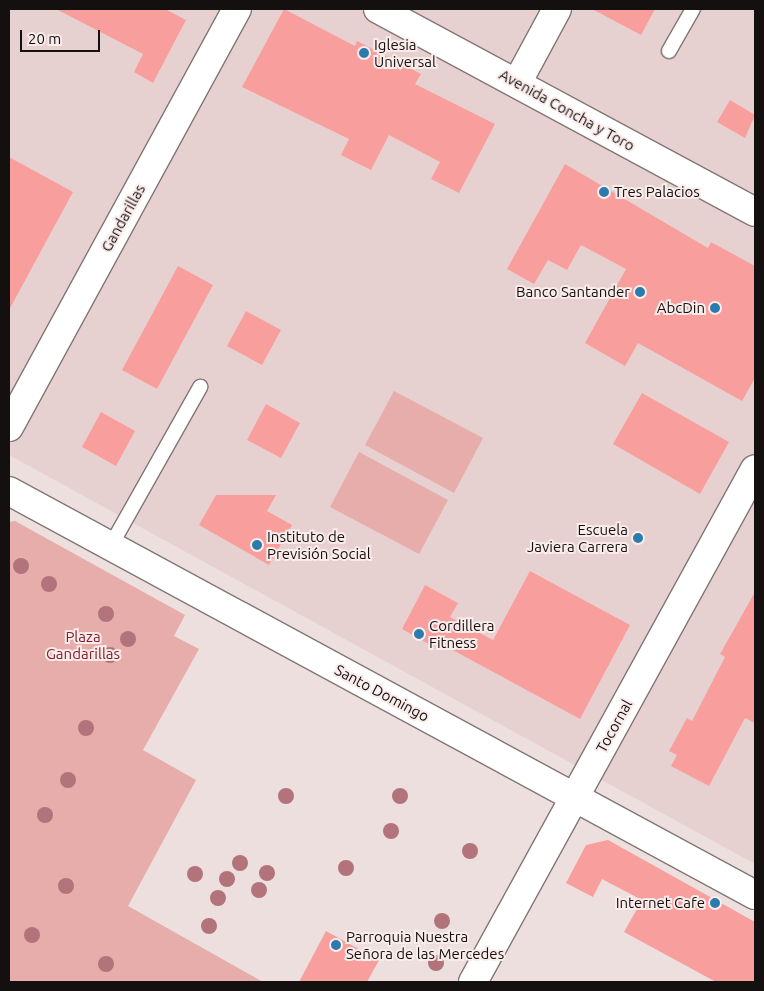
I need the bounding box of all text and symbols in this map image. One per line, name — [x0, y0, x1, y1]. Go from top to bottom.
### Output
scale bar — [22, 20, 102, 52]
text: 20 m — [28, 30, 61, 47]
place label: Iglesia Universal — [374, 35, 436, 70]
marker: Iglesia Universal — [358, 47, 370, 59]
street label: Avenida Concha y Toro — [496, 65, 638, 155]
street label: Gandarillas — [97, 181, 149, 255]
place label: Tres Palacios — [614, 183, 700, 201]
marker: Tres Palacios — [598, 186, 610, 198]
place label: Banco Santander — [516, 283, 630, 301]
marker: Banco Santander — [634, 286, 646, 298]
place label: AbcDin — [657, 299, 705, 317]
marker: AbcDin — [709, 302, 721, 314]
place label: Escuela Javiera Carrera — [527, 520, 628, 555]
place label: Instituto de Previsión Social — [267, 527, 371, 562]
marker: Escuela Javiera Carrera — [632, 532, 644, 544]
marker: Instituto de Previsión Social — [251, 539, 263, 551]
place label: Cordillera Fitness — [429, 616, 495, 651]
park label: Plaza Gandarillas — [46, 627, 120, 662]
marker: Cordillera Fitness — [413, 628, 425, 640]
street label: Santo Domingo — [332, 661, 432, 725]
street label: Tocornal — [592, 696, 636, 756]
place label: Internet Cafe — [616, 894, 705, 912]
marker: Internet Cafe — [709, 897, 721, 909]
place label: Parroquia Nuestra Señora de las Mercedes — [346, 927, 504, 962]
marker: Parroquia Nuestra Señora de las Mercedes — [330, 939, 342, 951]

